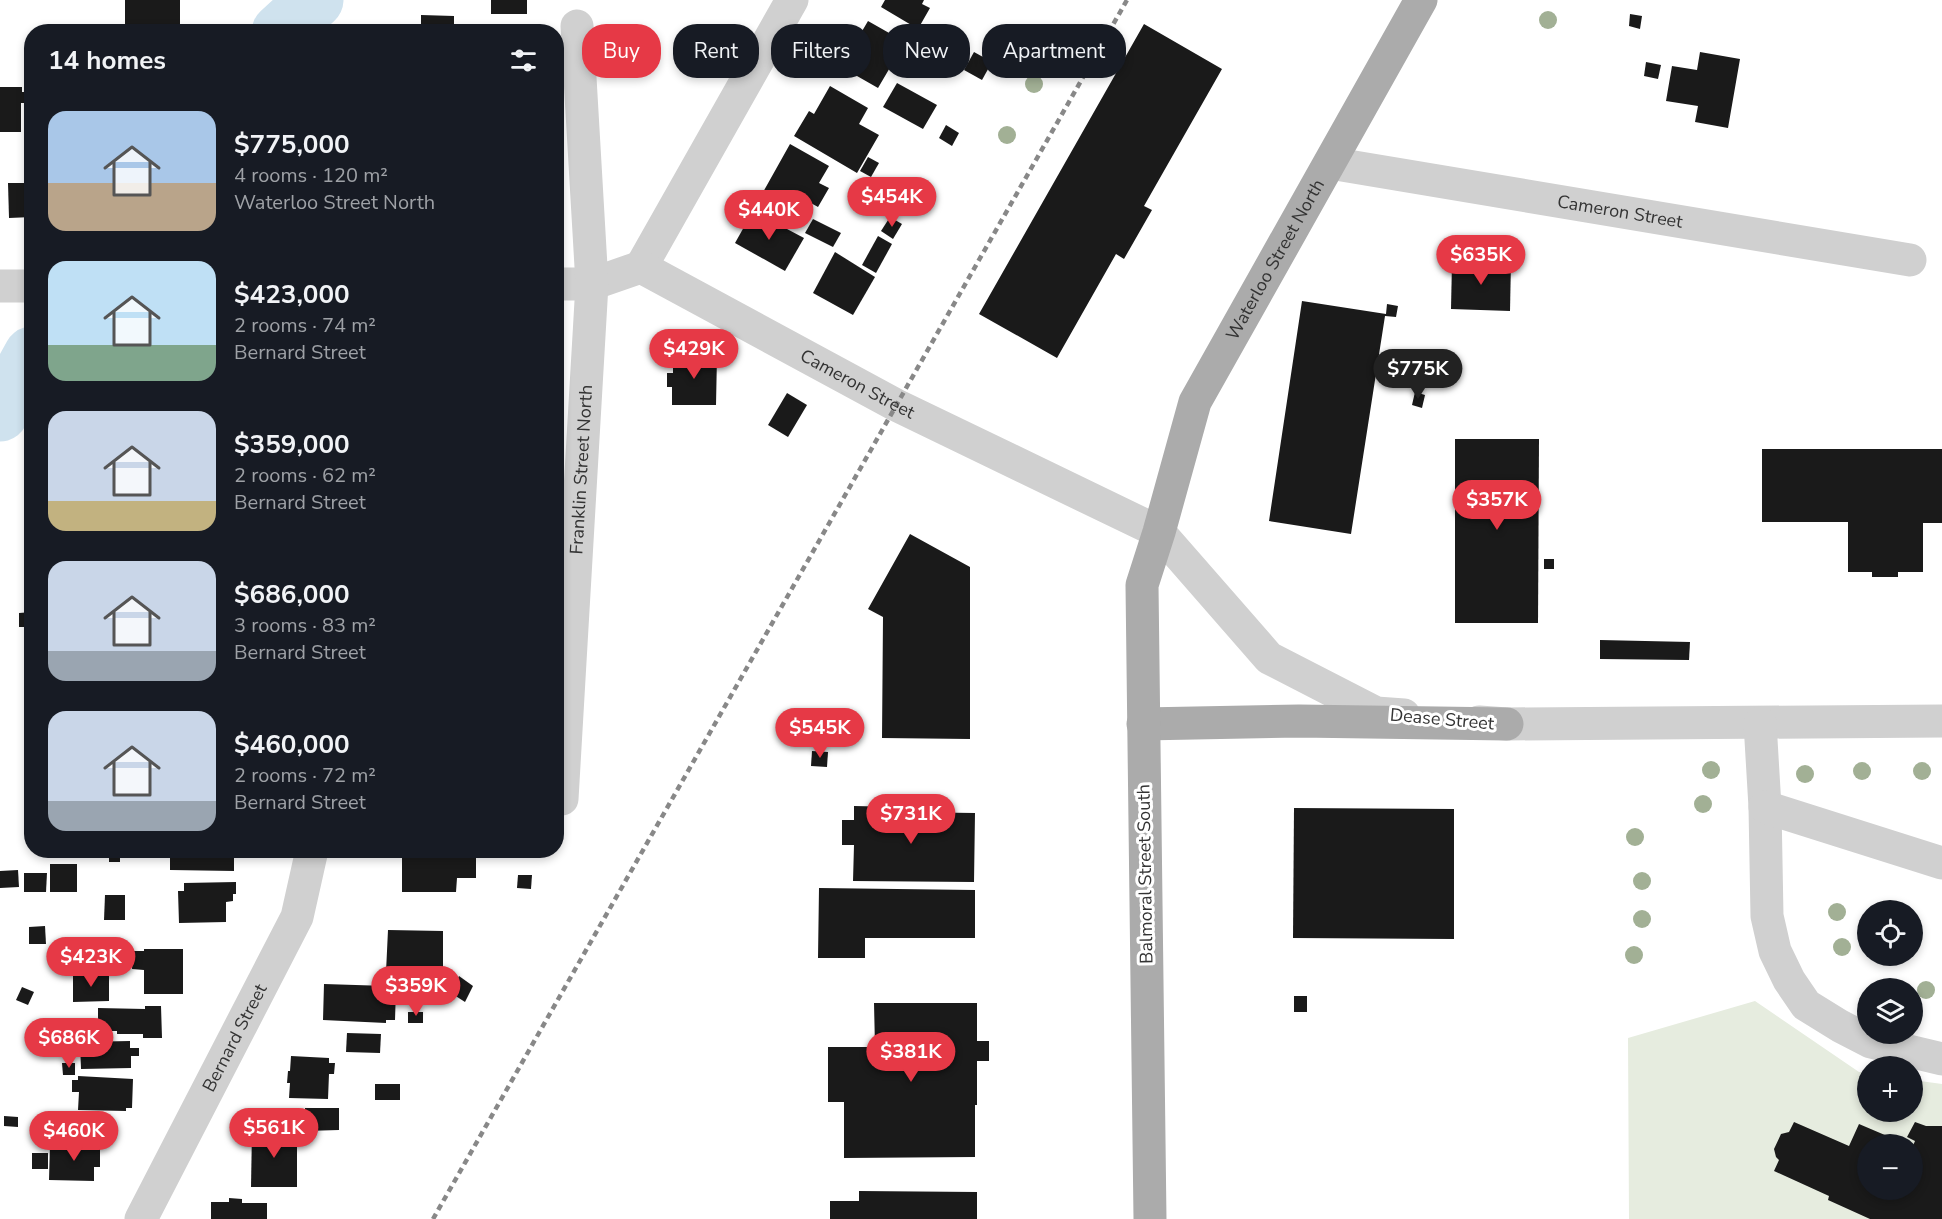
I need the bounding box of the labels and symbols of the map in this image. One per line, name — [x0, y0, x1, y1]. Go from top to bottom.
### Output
street label: Waterloo Street North — [1220, 175, 1330, 344]
pin: $454K — [850, 177, 934, 228]
street label: Cameron Street — [1555, 189, 1685, 234]
pin: $440K — [727, 190, 811, 241]
pin: $635K — [1439, 235, 1523, 286]
pin: $429K — [652, 329, 736, 380]
street label: Cameron Street — [796, 343, 919, 425]
pin: $775K — [1376, 349, 1460, 400]
street label: Franklin Street North — [564, 384, 598, 555]
pin: $357K — [1455, 480, 1539, 531]
street label: Dease Street — [1389, 702, 1496, 736]
pin: $545K — [778, 708, 862, 759]
street label: Balmoral Street South — [1131, 784, 1159, 964]
pin: $731K — [869, 794, 953, 845]
pin: $423K — [49, 937, 133, 988]
pin: $359K — [374, 966, 458, 1017]
street label: Bernard Street — [197, 979, 273, 1096]
pin: $686K — [27, 1018, 111, 1069]
pin: $381K — [869, 1032, 953, 1083]
pin: $561K — [232, 1108, 316, 1159]
pin: $460K — [32, 1111, 116, 1162]

